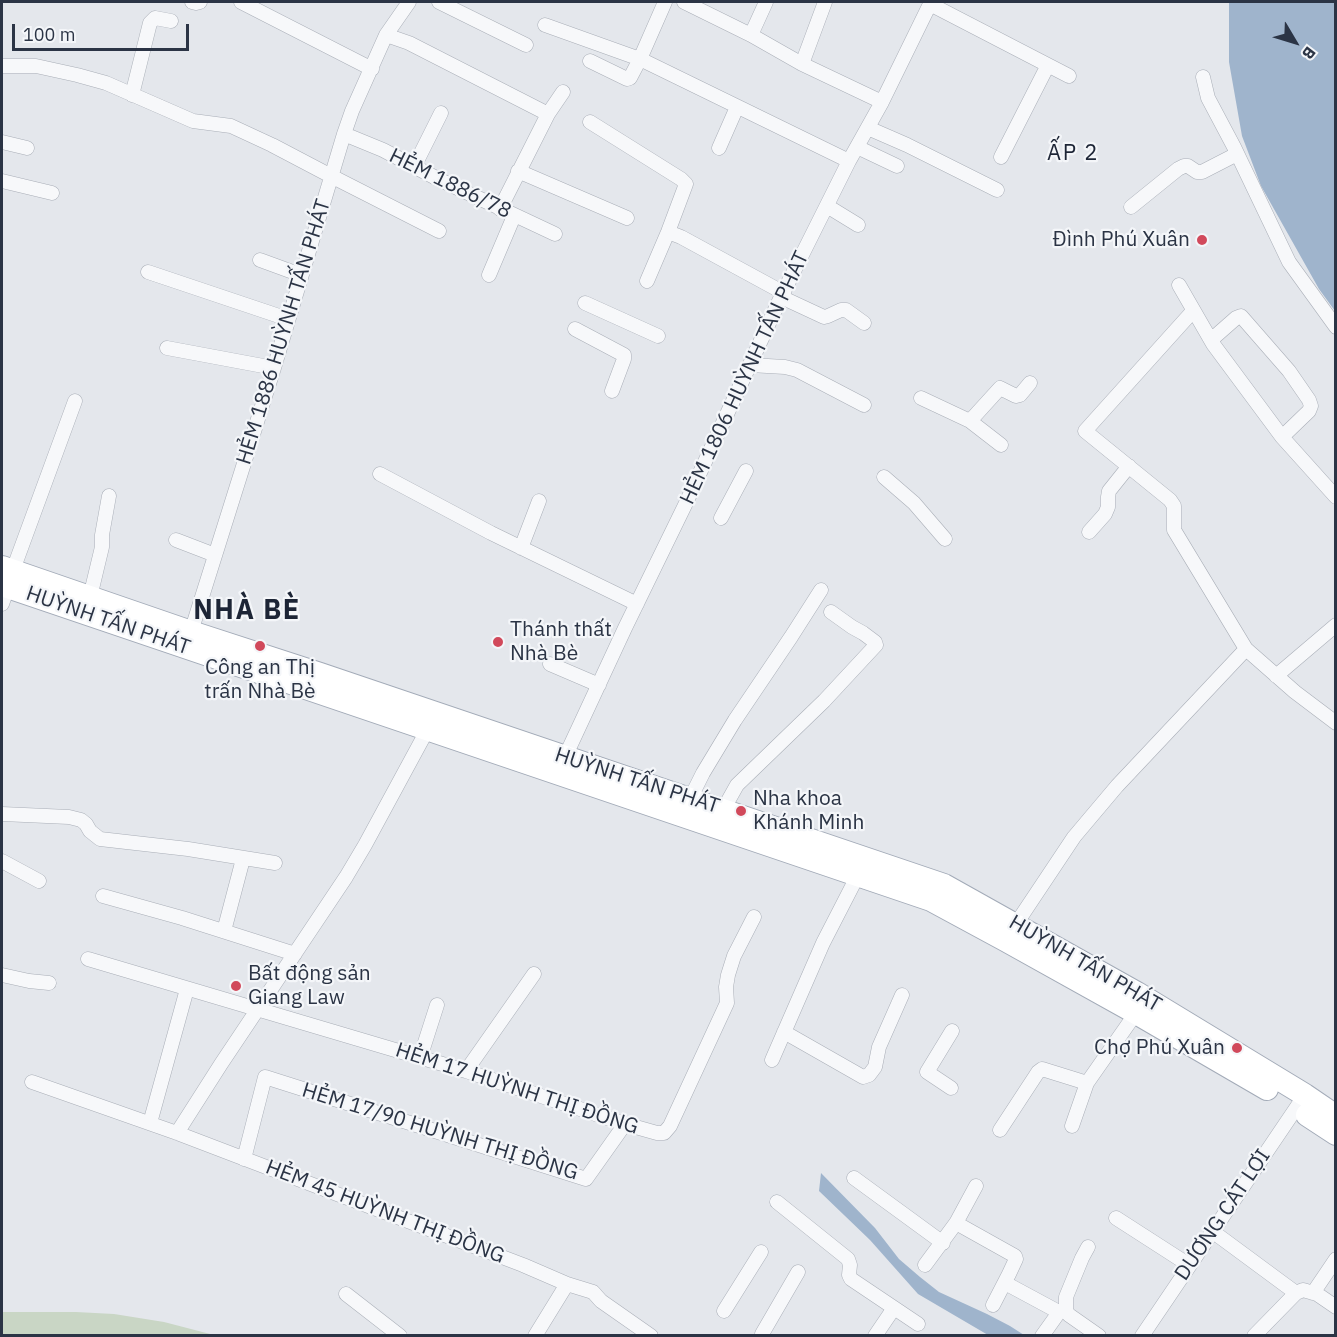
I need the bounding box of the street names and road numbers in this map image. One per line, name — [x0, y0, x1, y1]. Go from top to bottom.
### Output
street label: HẺM 1886/78 — [385, 144, 515, 224]
street label: HẺM 1886 HUỲNH TẤN PHÁT — [232, 196, 336, 468]
street label: HẺM 1806 HUỲNH TẤN PHÁT — [675, 247, 815, 509]
street label: HUỲNH TẤN PHÁT — [23, 581, 193, 661]
street label: HUỲNH TẤN PHÁT — [551, 742, 723, 820]
street label: HUỲNH TẤN PHÁT — [1004, 910, 1166, 1018]
street label: HẺM 17 HUỲNH THỊ ĐỒNG — [392, 1038, 642, 1140]
street label: HẺM 17/90 HUỲNH THỊ ĐỒNG — [299, 1078, 581, 1186]
street label: DƯƠNG CÁT LỢI — [1170, 1145, 1276, 1285]
street label: HẺM 45 HUỲNH THỊ ĐỒNG — [262, 1155, 508, 1269]

